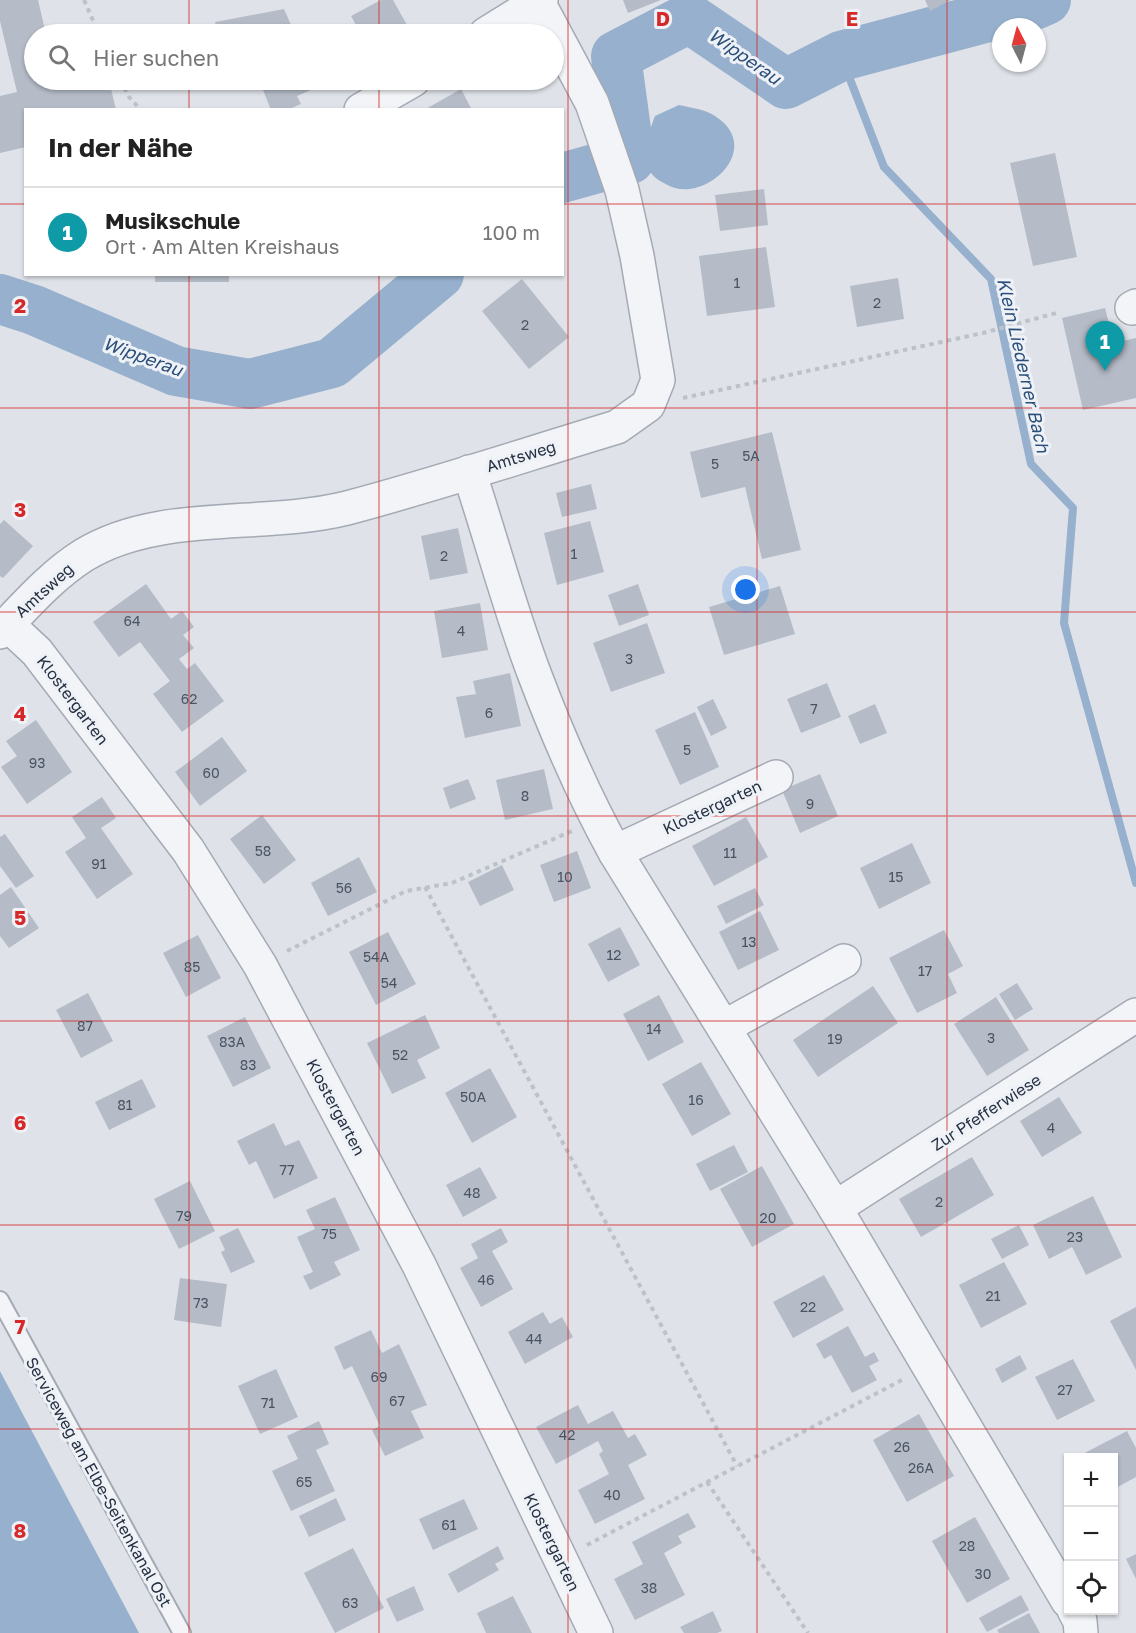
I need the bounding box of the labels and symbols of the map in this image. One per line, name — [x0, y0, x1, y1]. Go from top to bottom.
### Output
text: D — [656, 6, 670, 30]
text: E — [846, 6, 858, 30]
north arrow — [992, 18, 1046, 72]
water label: Wipperau — [705, 23, 786, 89]
house number: 1 — [734, 274, 741, 291]
water label: Klein Liederner Bach — [993, 275, 1055, 456]
text: 2 — [14, 293, 26, 317]
house number: 2 — [873, 294, 881, 311]
house number: 2 — [521, 316, 529, 333]
pin: 1 — [1086, 322, 1124, 371]
water label: Wipperau — [100, 332, 187, 381]
street label: Amtsweg — [484, 436, 558, 476]
house number: 5A — [742, 447, 760, 464]
house number: 5 — [711, 455, 719, 472]
text: 3 — [14, 497, 26, 521]
house number: 1 — [571, 545, 578, 562]
house number: 2 — [440, 547, 448, 564]
street label: Amtsweg — [11, 559, 77, 621]
your location — [731, 575, 760, 604]
house number: 64 — [123, 612, 141, 629]
house number: 4 — [457, 622, 465, 639]
house number: 3 — [625, 650, 633, 667]
street label: Klostergarten — [33, 651, 113, 749]
house number: 62 — [181, 690, 197, 707]
house number: 7 — [810, 700, 818, 717]
text: 4 — [14, 701, 26, 725]
house number: 6 — [485, 704, 493, 721]
house number: 5 — [683, 741, 691, 758]
house number: 93 — [29, 754, 45, 771]
house number: 60 — [202, 764, 220, 781]
street label: Klostergarten — [659, 775, 765, 839]
house number: 8 — [521, 787, 529, 804]
house number: 9 — [806, 795, 814, 812]
house number: 58 — [255, 842, 271, 859]
house number: 11 — [723, 844, 737, 861]
house number: 91 — [91, 855, 107, 872]
house number: 10 — [557, 868, 573, 885]
house number: 15 — [889, 868, 903, 885]
house number: 56 — [336, 879, 352, 896]
text: 5 — [14, 905, 26, 929]
house number: 13 — [742, 933, 756, 950]
house number: 12 — [607, 946, 621, 963]
house number: 54A — [363, 948, 390, 965]
house number: 85 — [184, 958, 200, 975]
house number: 17 — [918, 962, 932, 979]
house number: 54 — [381, 974, 397, 991]
house number: 87 — [77, 1017, 93, 1034]
house number: 14 — [646, 1020, 662, 1037]
house number: 3 — [987, 1029, 995, 1046]
house number: 19 — [827, 1030, 843, 1047]
house number: 83A — [219, 1033, 246, 1050]
house number: 52 — [392, 1046, 408, 1063]
street label: Klostergarten — [302, 1055, 370, 1159]
house number: 83 — [240, 1056, 256, 1073]
street label: Zur Pfefferwiese — [928, 1069, 1044, 1155]
house number: 50A — [460, 1088, 487, 1105]
house number: 16 — [688, 1091, 704, 1108]
house number: 81 — [117, 1096, 133, 1113]
text: 6 — [14, 1110, 26, 1134]
house number: 4 — [1047, 1119, 1055, 1136]
house number: 77 — [280, 1161, 294, 1178]
house number: 48 — [463, 1184, 481, 1201]
house number: 2 — [935, 1193, 943, 1210]
house number: 79 — [176, 1207, 192, 1224]
house number: 20 — [760, 1209, 776, 1226]
house number: 75 — [321, 1225, 337, 1242]
house number: 23 — [1067, 1228, 1083, 1245]
house number: 46 — [477, 1271, 495, 1288]
house number: 21 — [986, 1287, 1001, 1304]
house number: 73 — [193, 1294, 209, 1311]
house number: 22 — [800, 1298, 816, 1315]
text: 7 — [15, 1314, 26, 1338]
house number: 44 — [525, 1330, 543, 1347]
street label: Serviceweg am Elbe-Seitenkanal Ost — [22, 1354, 176, 1610]
house number: 69 — [371, 1368, 387, 1385]
house number: 27 — [1057, 1381, 1073, 1398]
house number: 67 — [389, 1392, 405, 1409]
house number: 71 — [261, 1394, 275, 1411]
house number: 42 — [559, 1426, 575, 1443]
house number: 26 — [894, 1438, 910, 1455]
house number: 26A — [908, 1459, 935, 1476]
house number: 65 — [296, 1473, 312, 1490]
house number: 40 — [603, 1486, 621, 1503]
street label: Klostergarten — [520, 1490, 584, 1594]
house number: 61 — [441, 1516, 457, 1533]
text: 8 — [14, 1518, 26, 1542]
house number: 28 — [959, 1537, 975, 1554]
house number: 30 — [975, 1565, 991, 1582]
house number: 38 — [641, 1579, 657, 1596]
house number: 63 — [342, 1594, 358, 1611]

